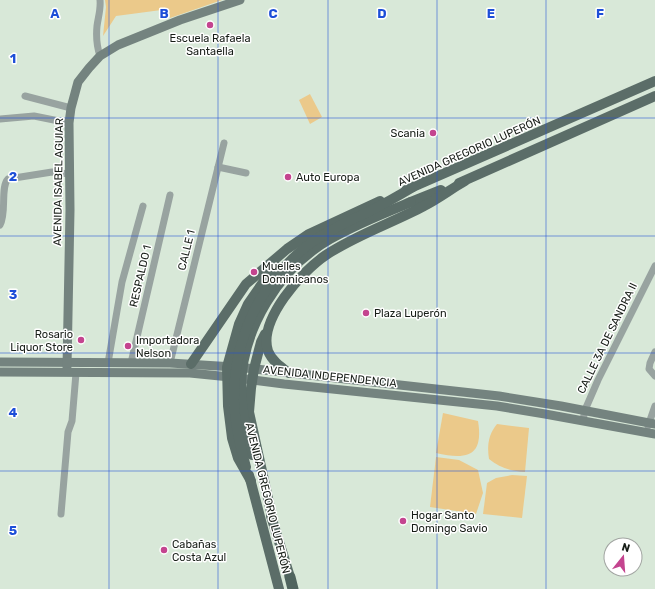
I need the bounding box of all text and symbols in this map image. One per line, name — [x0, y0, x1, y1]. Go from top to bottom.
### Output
text: A — [50, 6, 60, 21]
text: B — [159, 6, 169, 21]
text: C — [268, 6, 278, 21]
text: D — [377, 6, 387, 21]
text: E — [487, 6, 495, 21]
text: F — [596, 6, 604, 21]
marker: Escuela Rafaela Santaella — [205, 20, 215, 30]
place label: Escuela Rafaela Santaella — [170, 32, 250, 58]
text: 1 — [10, 51, 16, 66]
street label: AVENIDA GREGORIO LUPERÓN — [396, 114, 543, 189]
street label: AVENIDA ISABEL AGUIAR — [51, 118, 66, 246]
place label: Scania — [391, 127, 425, 140]
marker: Scania — [428, 128, 438, 138]
text: 2 — [9, 169, 17, 184]
place label: Auto Europa — [296, 171, 359, 184]
marker: Auto Europa — [283, 172, 293, 182]
street label: CALLE 1 — [175, 229, 198, 272]
street label: RESPALDO 1 — [127, 244, 154, 308]
place label: Muelles Dominicanos — [262, 260, 329, 286]
marker: Muelles Dominicanos — [249, 267, 259, 277]
street label: CALLE 3A DE SANDRA II — [575, 281, 640, 396]
text: 3 — [9, 287, 18, 302]
place label: Plaza Luperón — [374, 307, 447, 320]
marker: Plaza Luperón — [361, 308, 371, 318]
place label: Rosario Liquor Store — [10, 328, 73, 354]
place label: Importadora Nelson — [136, 334, 199, 360]
marker: Rosario Liquor Store — [76, 335, 86, 345]
marker: Importadora Nelson — [123, 341, 133, 351]
street label: AVENIDA INDEPENDENCIA — [262, 363, 398, 390]
text: 4 — [9, 405, 18, 420]
street label: AVENIDA GREGORIO LUPERÓN — [242, 421, 293, 575]
place label: Hogar Santo Domingo Savio — [411, 509, 487, 535]
marker: Hogar Santo Domingo Savio — [398, 516, 408, 526]
text: 5 — [9, 523, 17, 538]
north arrow — [603, 537, 643, 577]
place label: Cabañas Costa Azul — [172, 538, 226, 564]
text: N — [620, 541, 632, 555]
marker: Cabañas Costa Azul — [159, 545, 169, 555]

